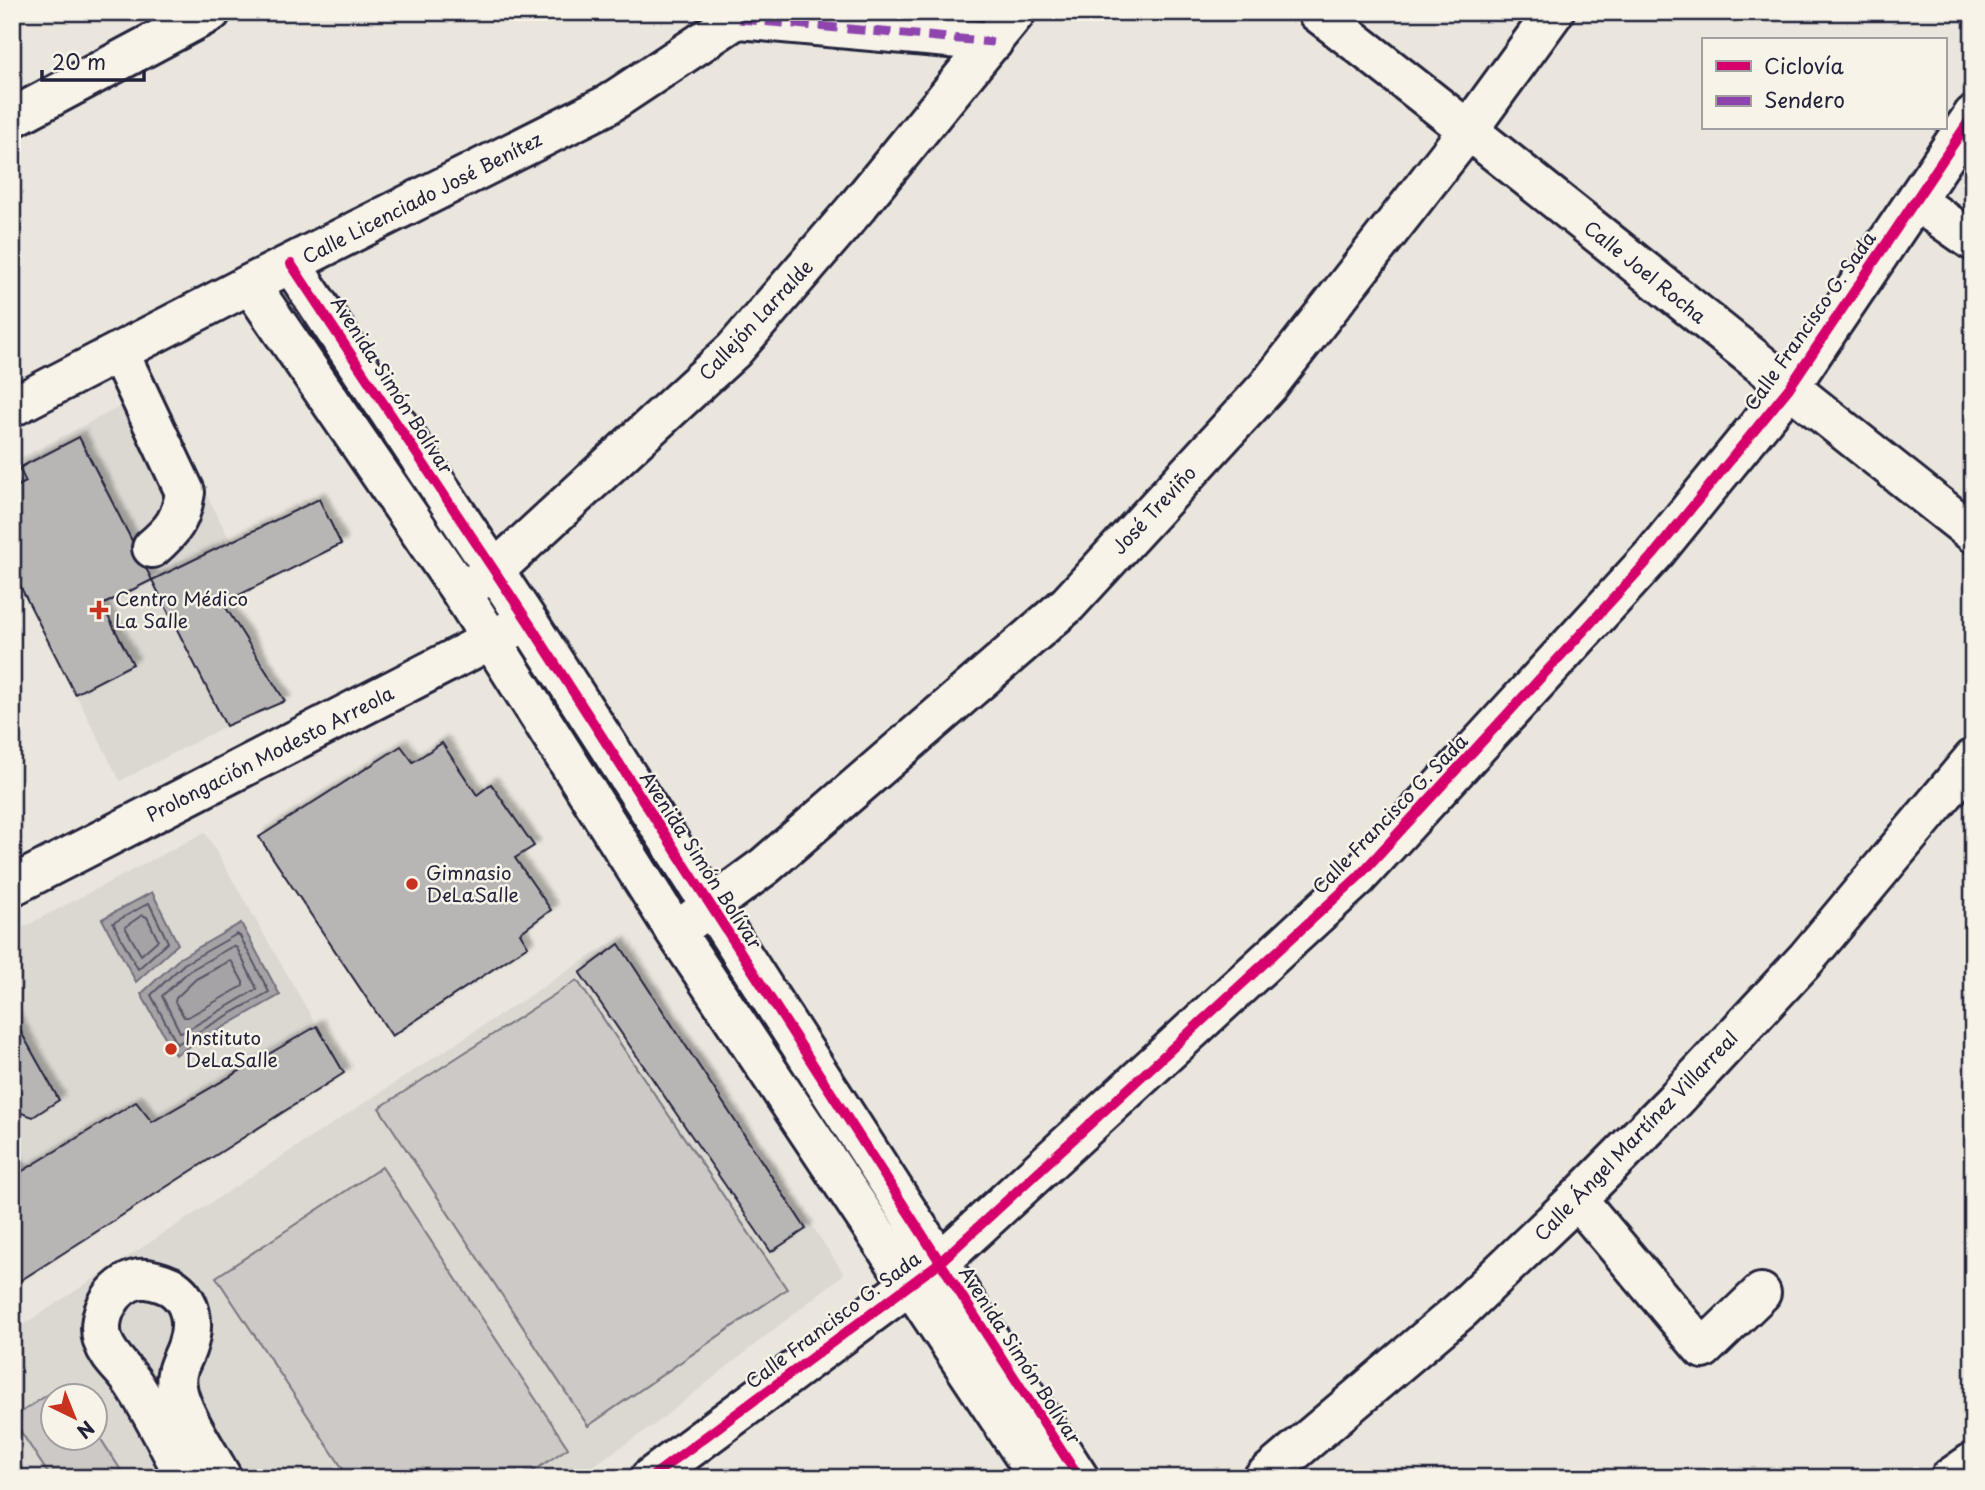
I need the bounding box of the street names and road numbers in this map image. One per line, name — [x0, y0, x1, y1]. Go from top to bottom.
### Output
street label: Calle Licenciado José Benítez — [297, 124, 546, 270]
street label: Calle Joel Rocha — [1578, 213, 1713, 330]
street label: Calle Francisco G. Sada — [1737, 225, 1882, 416]
street label: Callejón Larralde — [692, 253, 819, 386]
street label: Avenida Simón Bolívar — [325, 290, 461, 479]
street label: José Treviño — [1105, 459, 1202, 560]
street label: Prolongación Modesto Arreola — [141, 678, 398, 828]
street label: Calle Francisco G. Sada — [1305, 727, 1473, 900]
street label: Avenida Simón Bolívar — [634, 765, 770, 954]
street label: Calle Ángel Martínez Villarreal — [1527, 1024, 1744, 1247]
street label: Calle Francisco G. Sada — [739, 1244, 926, 1394]
street label: Avenida Simón Bolívar — [953, 1260, 1089, 1449]

